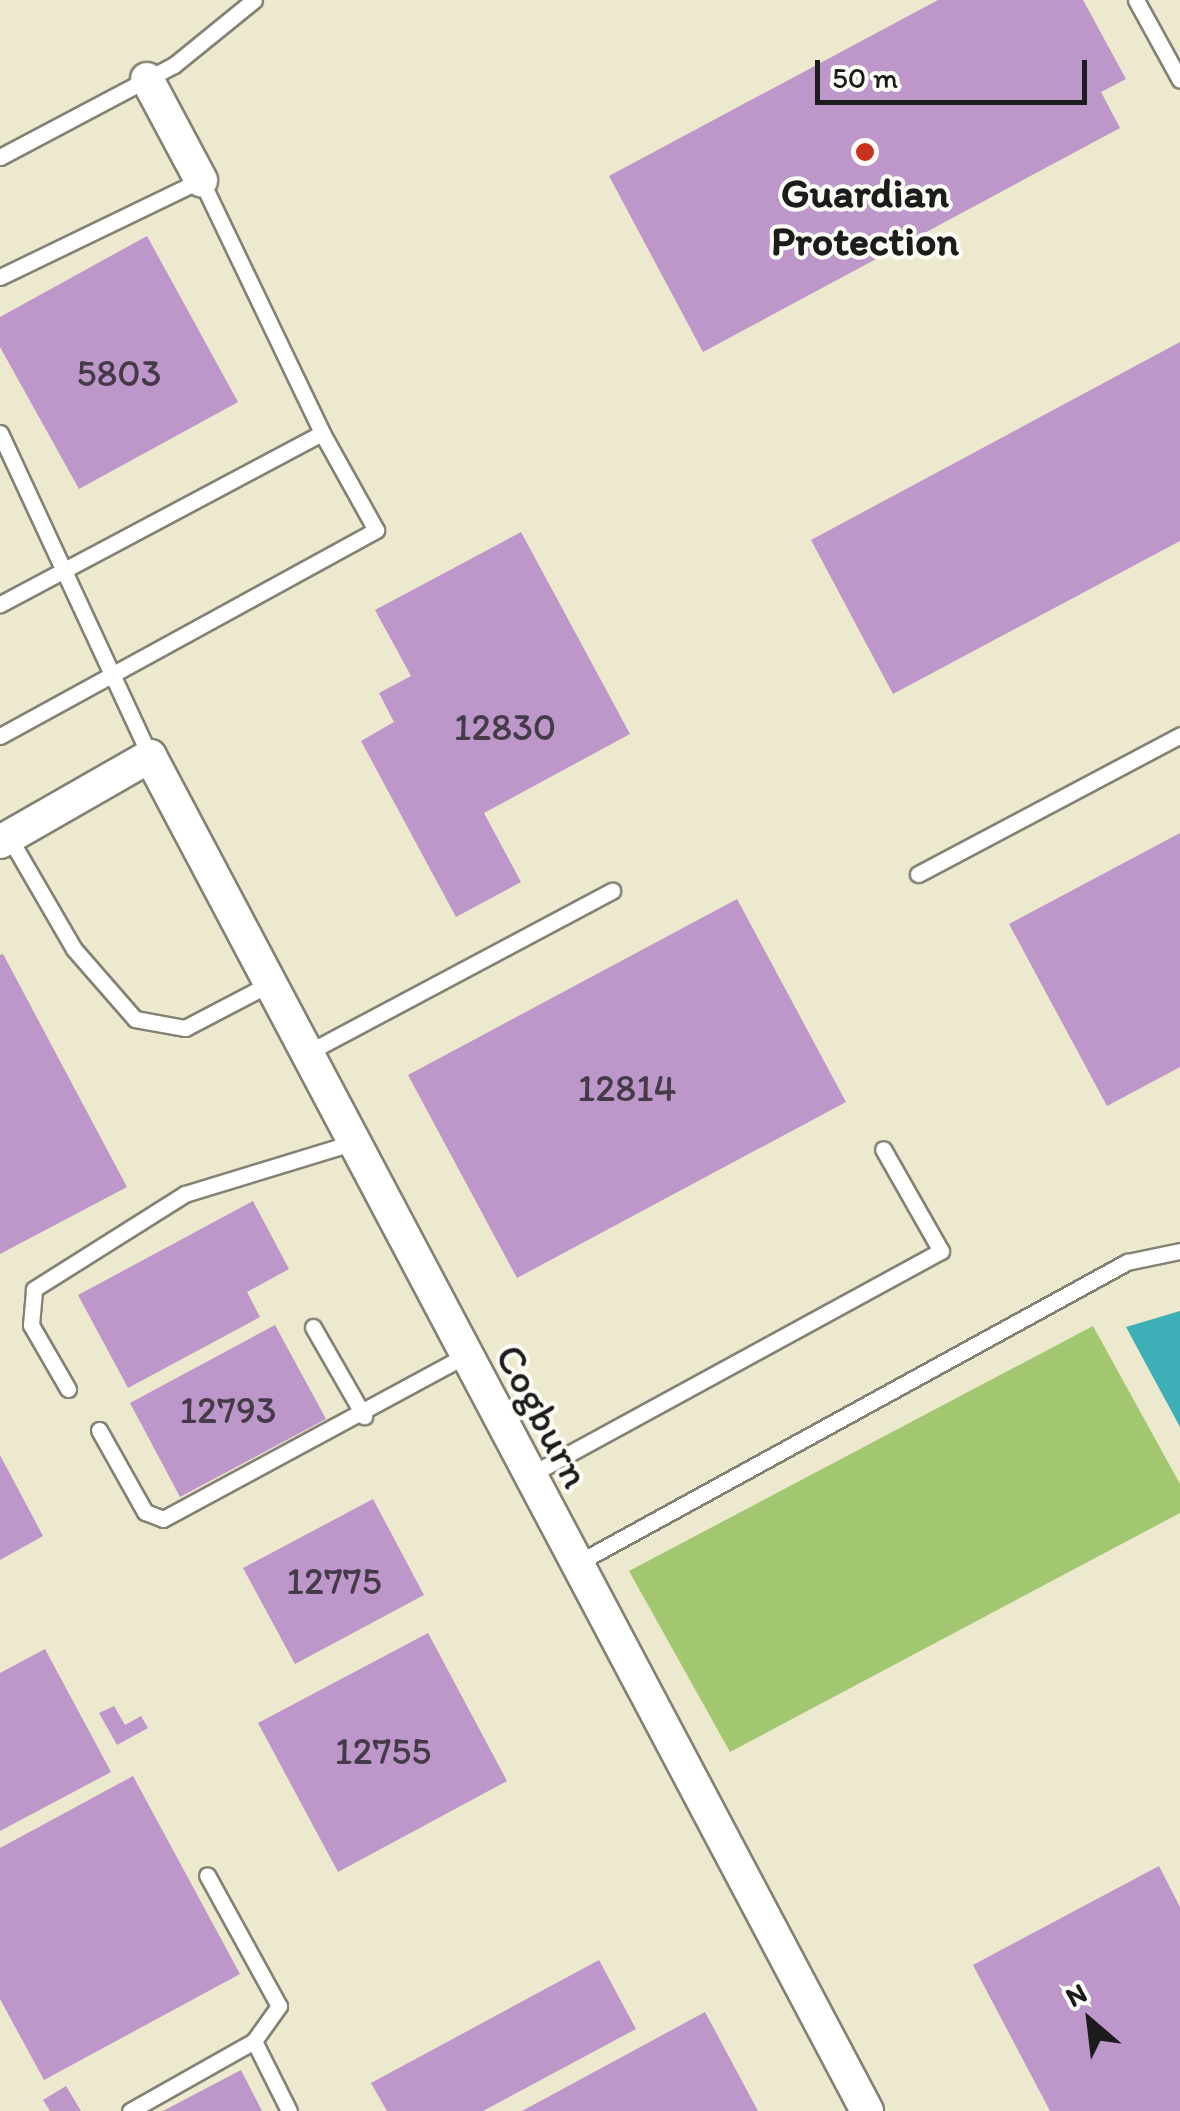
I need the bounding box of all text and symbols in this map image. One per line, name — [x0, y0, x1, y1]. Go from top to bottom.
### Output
scale bar — [820, 40, 1092, 102]
text: 50 m — [832, 59, 898, 96]
marker: Guardian Protection — [854, 141, 876, 163]
place label: Guardian Protection — [771, 168, 959, 266]
house number: 5803 — [77, 351, 161, 397]
house number: 12830 — [454, 705, 556, 751]
house number: 12814 — [578, 1066, 676, 1112]
street label: Cogburn — [484, 1336, 602, 1496]
house number: 12793 — [179, 1388, 277, 1434]
house number: 12775 — [286, 1559, 382, 1605]
house number: 12755 — [335, 1729, 431, 1775]
north arrow — [1040, 1971, 1140, 2071]
text: N — [1060, 1975, 1092, 2014]

